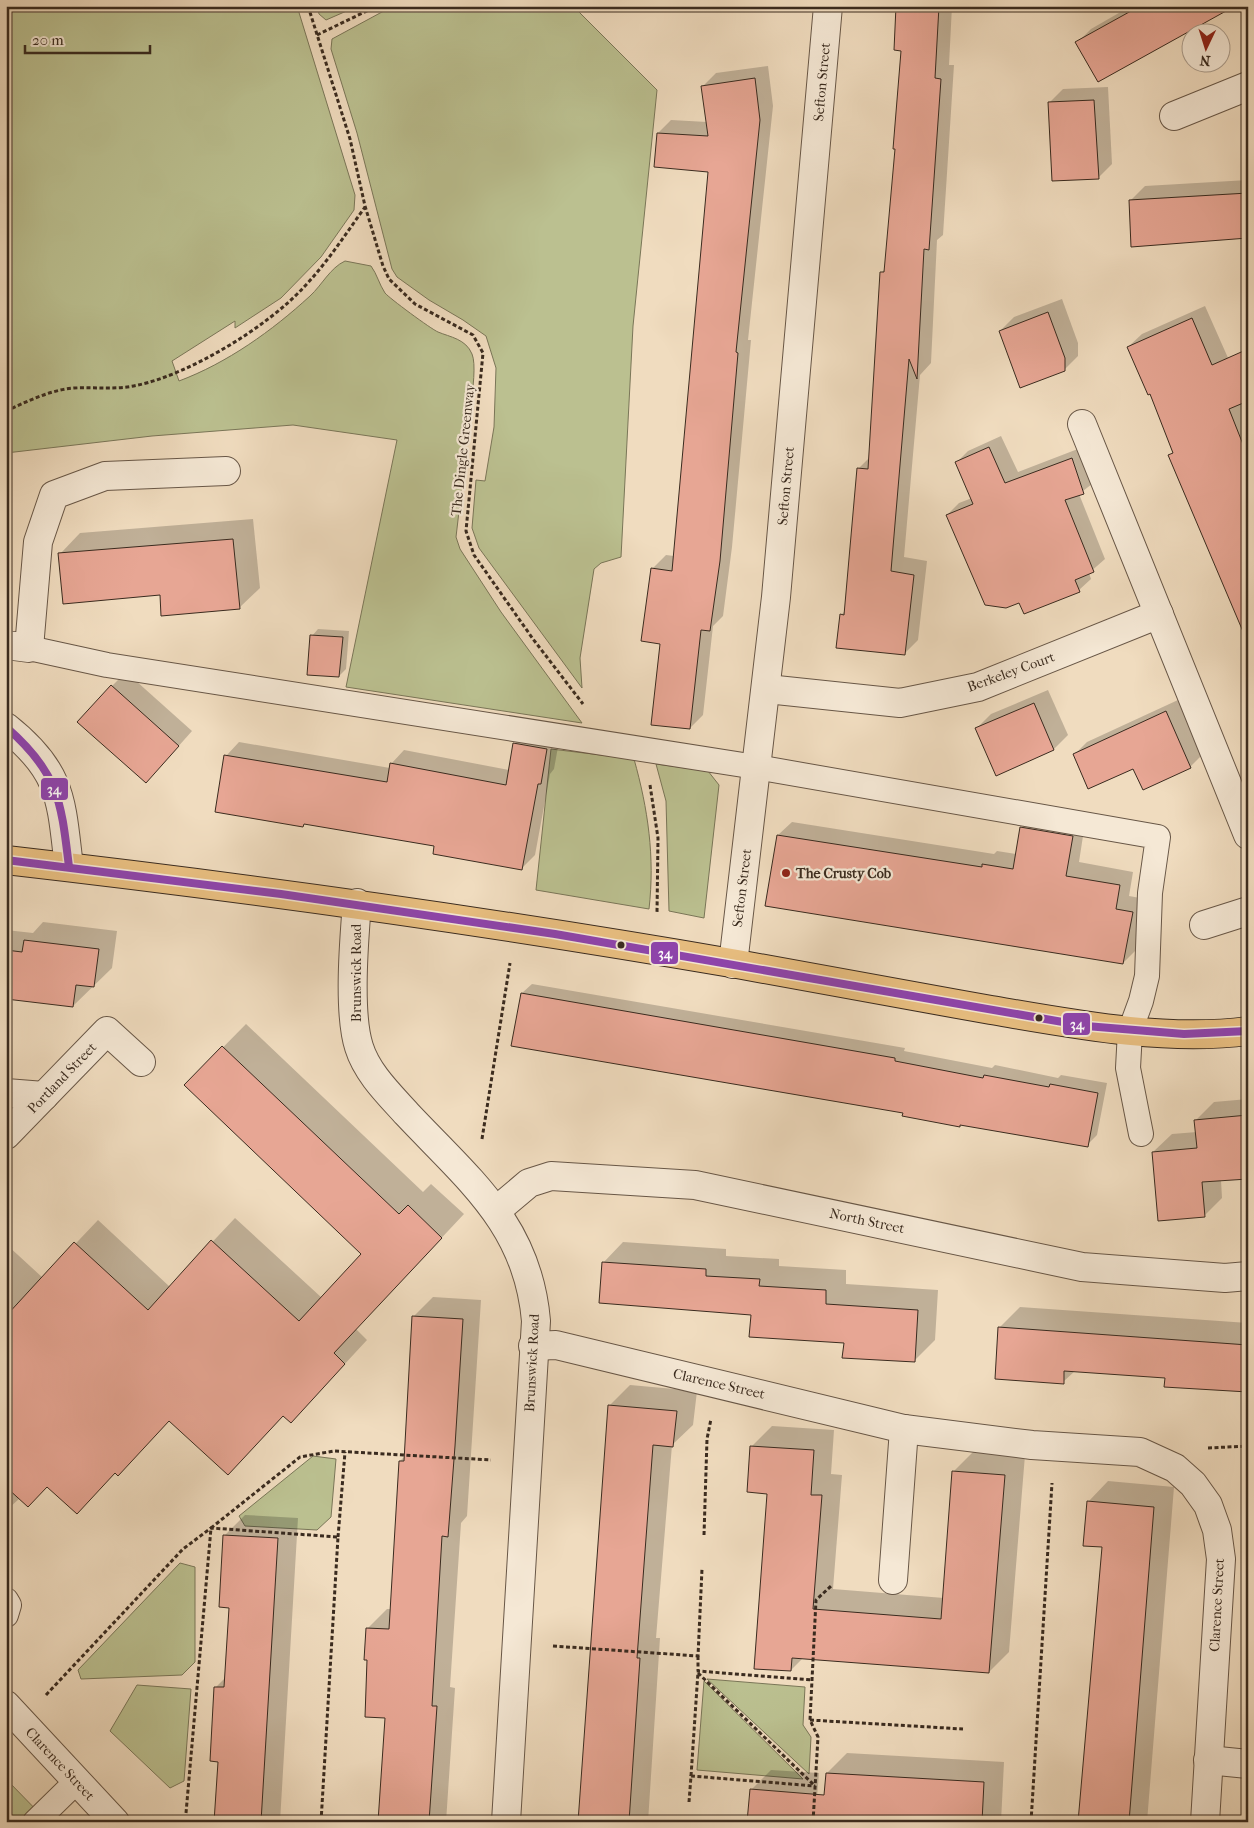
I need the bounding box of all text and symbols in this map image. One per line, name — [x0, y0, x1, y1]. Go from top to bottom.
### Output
scale bar — [25, 22, 150, 54]
north arrow — [1182, 22, 1232, 72]
text: 20 m — [32, 31, 64, 49]
street label: Sefton Street — [810, 42, 834, 122]
text: N — [1199, 52, 1211, 69]
street label: The Dingle Greenway — [448, 382, 478, 517]
street label: Sefton Street — [774, 446, 798, 526]
street label: Berkeley Court — [965, 648, 1057, 696]
line badge: 34 — [40, 777, 69, 801]
text: 34 — [47, 781, 62, 798]
street label: Sefton Street — [729, 848, 755, 928]
place label: The Crusty Cob — [795, 865, 892, 882]
marker: The Crusty Cob — [780, 867, 792, 879]
street label: Brunswick Road — [348, 923, 365, 1022]
unlabelled marker — [616, 940, 626, 950]
line badge: 34 — [650, 941, 679, 965]
text: 34 — [658, 945, 673, 962]
line badge: 34 — [1062, 1012, 1091, 1036]
unlabelled marker — [1034, 1013, 1044, 1023]
text: 34 — [1070, 1016, 1085, 1033]
street label: Portland Street — [24, 1039, 100, 1117]
street label: North Street — [828, 1205, 906, 1237]
street label: Brunswick Road — [521, 1313, 543, 1413]
street label: Clarence Street — [671, 1365, 767, 1403]
street label: Clarence Street — [1206, 1558, 1228, 1652]
street label: Clarence Street — [22, 1724, 98, 1804]

